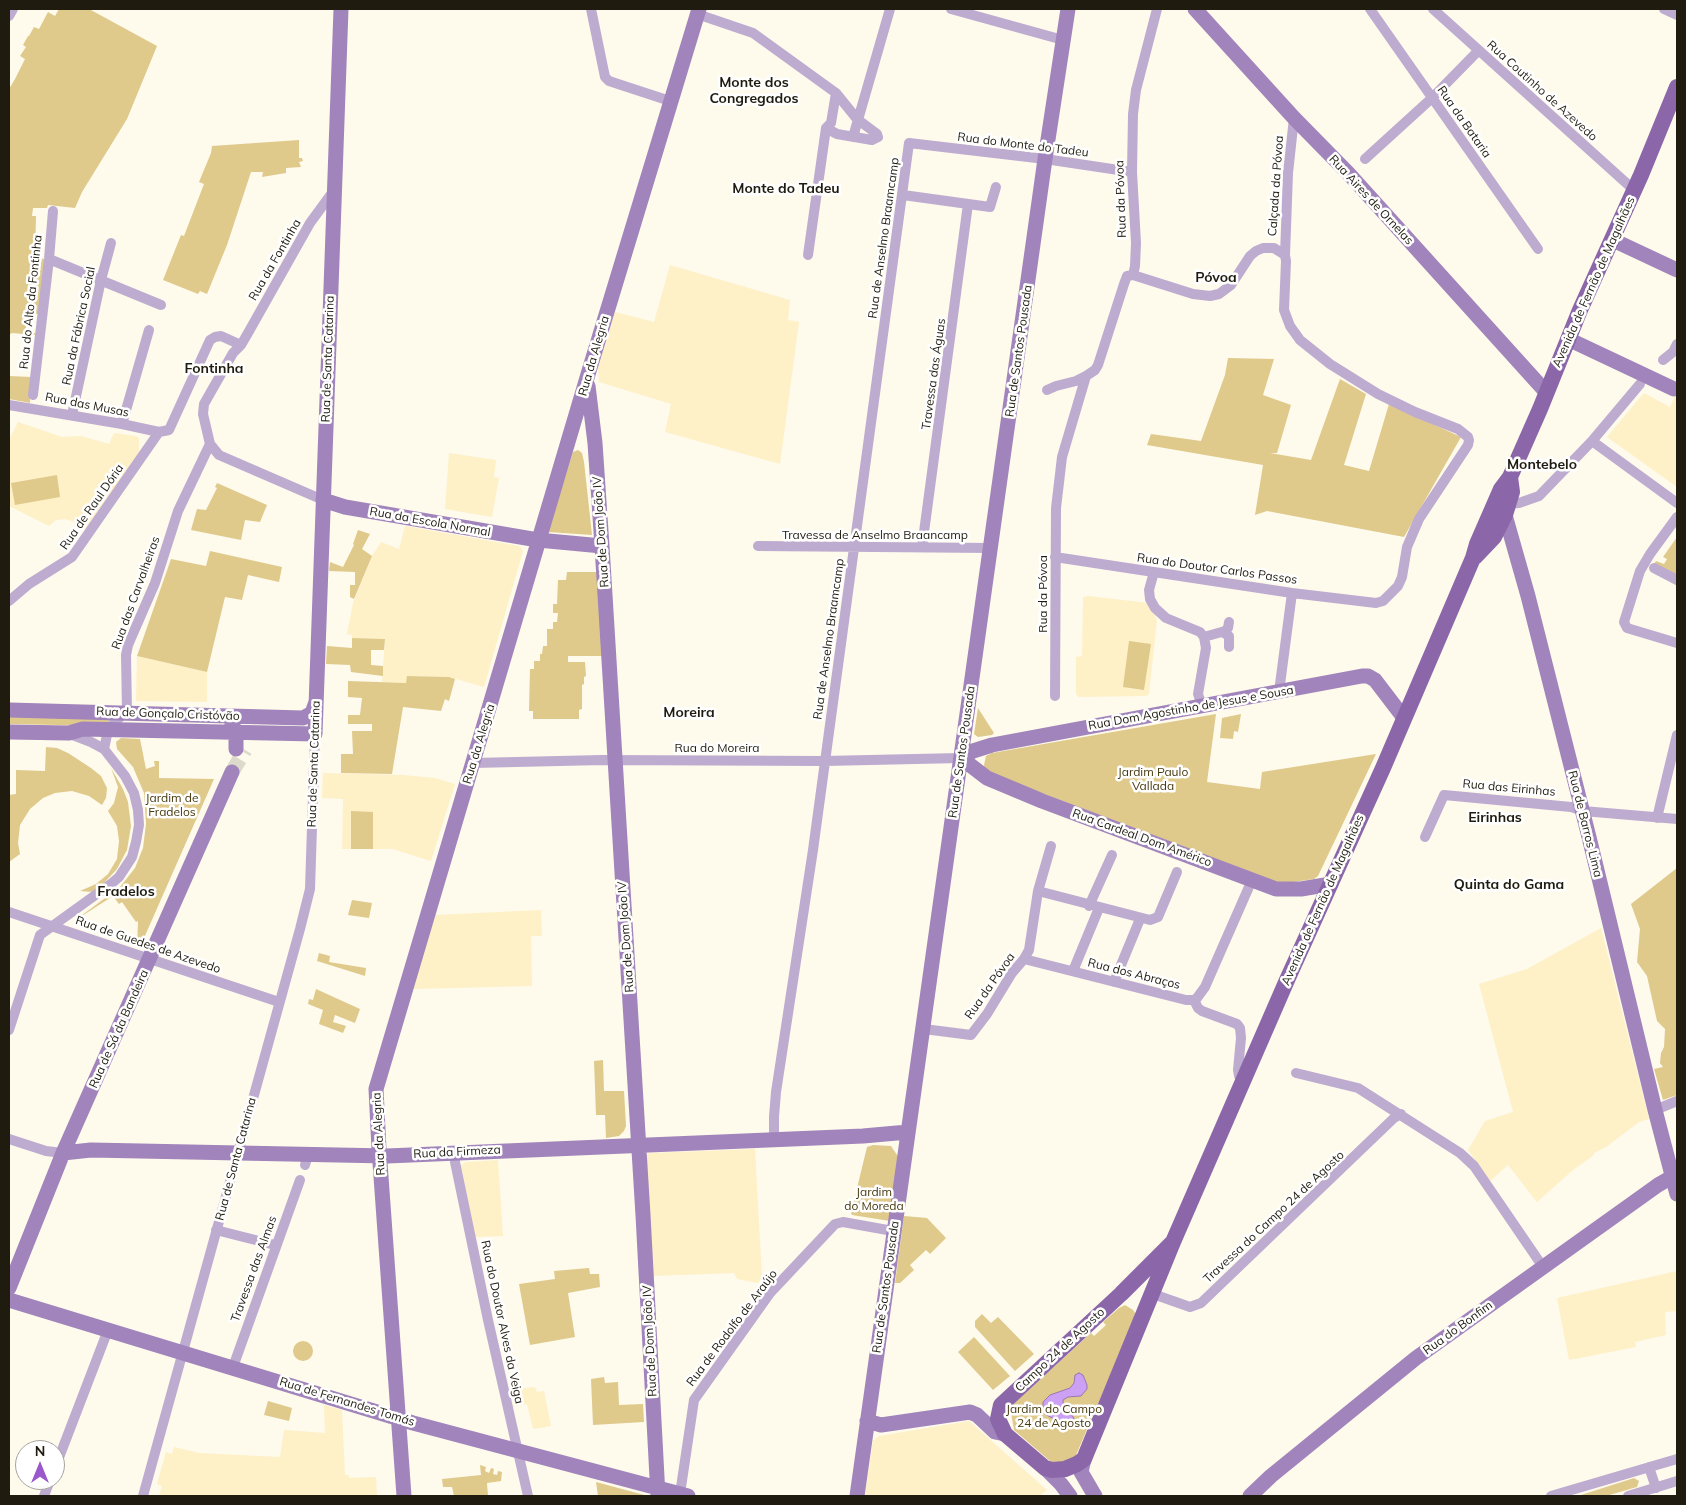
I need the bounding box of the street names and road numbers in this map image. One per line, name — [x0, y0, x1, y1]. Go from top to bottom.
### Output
street label: Rua Coutinho de Azevedo — [1484, 38, 1600, 144]
street label: Rua da Bataria — [1434, 83, 1494, 161]
street label: Rua do Monte do Tadeu — [957, 130, 1089, 160]
street label: Calçada da Póvoa — [1265, 135, 1287, 237]
street label: Rua Aires de Ornelas — [1326, 152, 1416, 248]
street label: Rua de Anselmo Braamcamp — [866, 157, 902, 319]
street label: Rua da Póvoa — [1112, 160, 1130, 238]
street label: Avenida de Fernão de Magalhães — [1550, 194, 1638, 370]
street label: Rua da Fontinha — [246, 217, 304, 303]
street label: Rua do Alto da Fontinha — [17, 234, 45, 370]
street label: Rua da Fábrica Social — [59, 265, 99, 387]
street label: Rua de Santos Pousada — [1003, 284, 1035, 418]
street label: Rua de Santa Catarina — [319, 295, 337, 423]
street label: Rua da Alegria — [576, 314, 612, 398]
street label: Travessa das Águas — [919, 317, 949, 431]
street label: Rua das Musas — [44, 390, 130, 420]
street label: Rua de Raul Dória — [57, 461, 127, 553]
street label: Rua de Dom João IV — [590, 476, 612, 588]
street label: Rua da Escola Normal — [368, 504, 492, 540]
street label: Travessa de Anselmo Braancamp — [782, 528, 968, 542]
street label: Rua das Carvalheiras — [109, 535, 163, 651]
street label: Rua do Doutor Carlos Passos — [1136, 551, 1298, 587]
street label: Rua da Póvoa — [1036, 555, 1050, 633]
street label: Rua de Anselmo Braamcamp — [811, 558, 847, 720]
street label: Rua Dom Agostinho de Jesus e Sousa — [1087, 683, 1295, 733]
street label: Rua de Santos Pousada — [946, 685, 978, 819]
street label: Rua de Santa Catarina — [305, 700, 323, 828]
street label: Rua da Alegria — [460, 702, 498, 786]
street label: Rua de Gonçalo Cristóvão — [96, 704, 240, 724]
street label: Rua do Moreira — [674, 741, 760, 755]
street label: Rua de Barros Lima — [1565, 769, 1605, 879]
street label: Rua das Eirinhas — [1462, 777, 1556, 799]
street label: Rua Cardeal Dom Américo — [1070, 806, 1214, 870]
street label: Avenida de Fernão de Magalhães — [1279, 812, 1367, 988]
street label: Rua de Dom João IV — [615, 881, 637, 993]
street label: Rua de Guedes de Azevedo — [74, 913, 222, 977]
street label: Rua da Póvoa — [962, 950, 1018, 1022]
street label: Rua dos Abraços — [1086, 956, 1182, 992]
street label: Rua de Sá da Bandeira — [86, 967, 152, 1091]
street label: Rua da Alegria — [370, 1092, 388, 1176]
street label: Rua de Santa Catarina — [213, 1096, 259, 1222]
street label: Rua da Firmeza — [413, 1143, 501, 1161]
street label: Travessa do Campo 24 de Agosto — [1201, 1148, 1347, 1286]
street label: Travessa das Almas — [228, 1214, 280, 1324]
street label: Rua de Santos Pousada — [870, 1220, 902, 1354]
street label: Rua do Doutor Alves da Veiga — [478, 1239, 526, 1405]
street label: Rua de Rodolfo de Araújo — [684, 1267, 780, 1389]
street label: Rua de Dom João IV — [640, 1285, 660, 1397]
street label: Rua do Bonfim — [1421, 1298, 1495, 1358]
street label: Campo 24 de Agosto — [1012, 1305, 1108, 1395]
street label: Rua de Fernandes Tomás — [278, 1375, 416, 1429]

